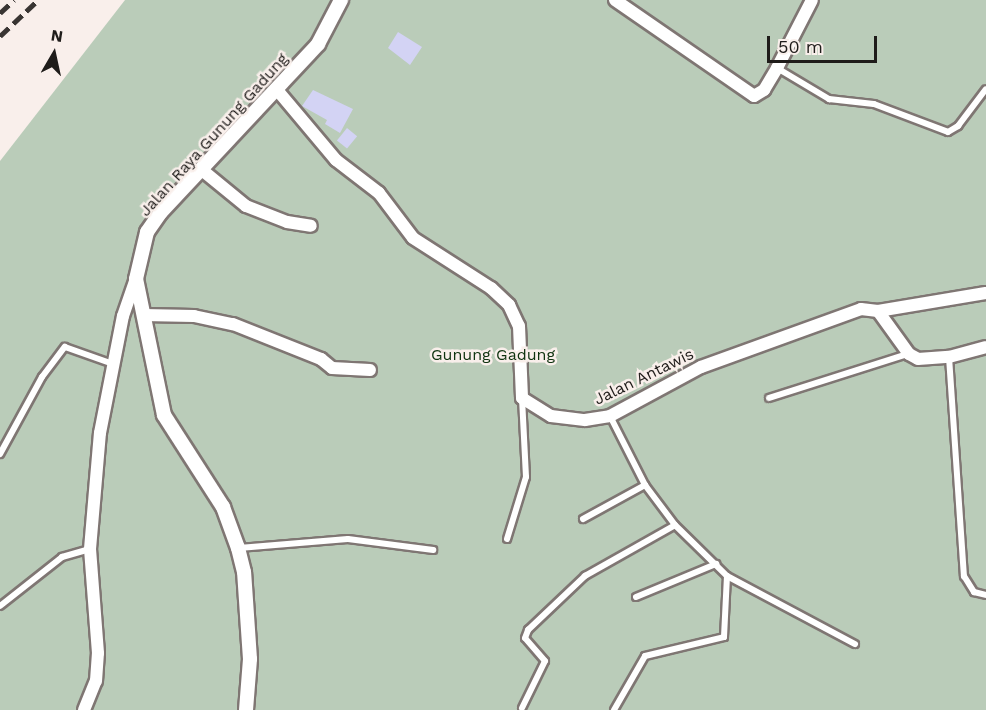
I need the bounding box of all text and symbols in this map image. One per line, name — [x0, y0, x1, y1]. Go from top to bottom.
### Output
north arrow — [24, 24, 84, 84]
scale bar — [770, 24, 880, 62]
text: N — [50, 25, 64, 46]
text: 50 m — [778, 36, 823, 57]
street label: Jalan Raya Gunung Gadung — [136, 49, 292, 221]
street label: Jalan Antawis — [591, 344, 697, 410]
park label: Gunung Gadung — [431, 345, 555, 365]

